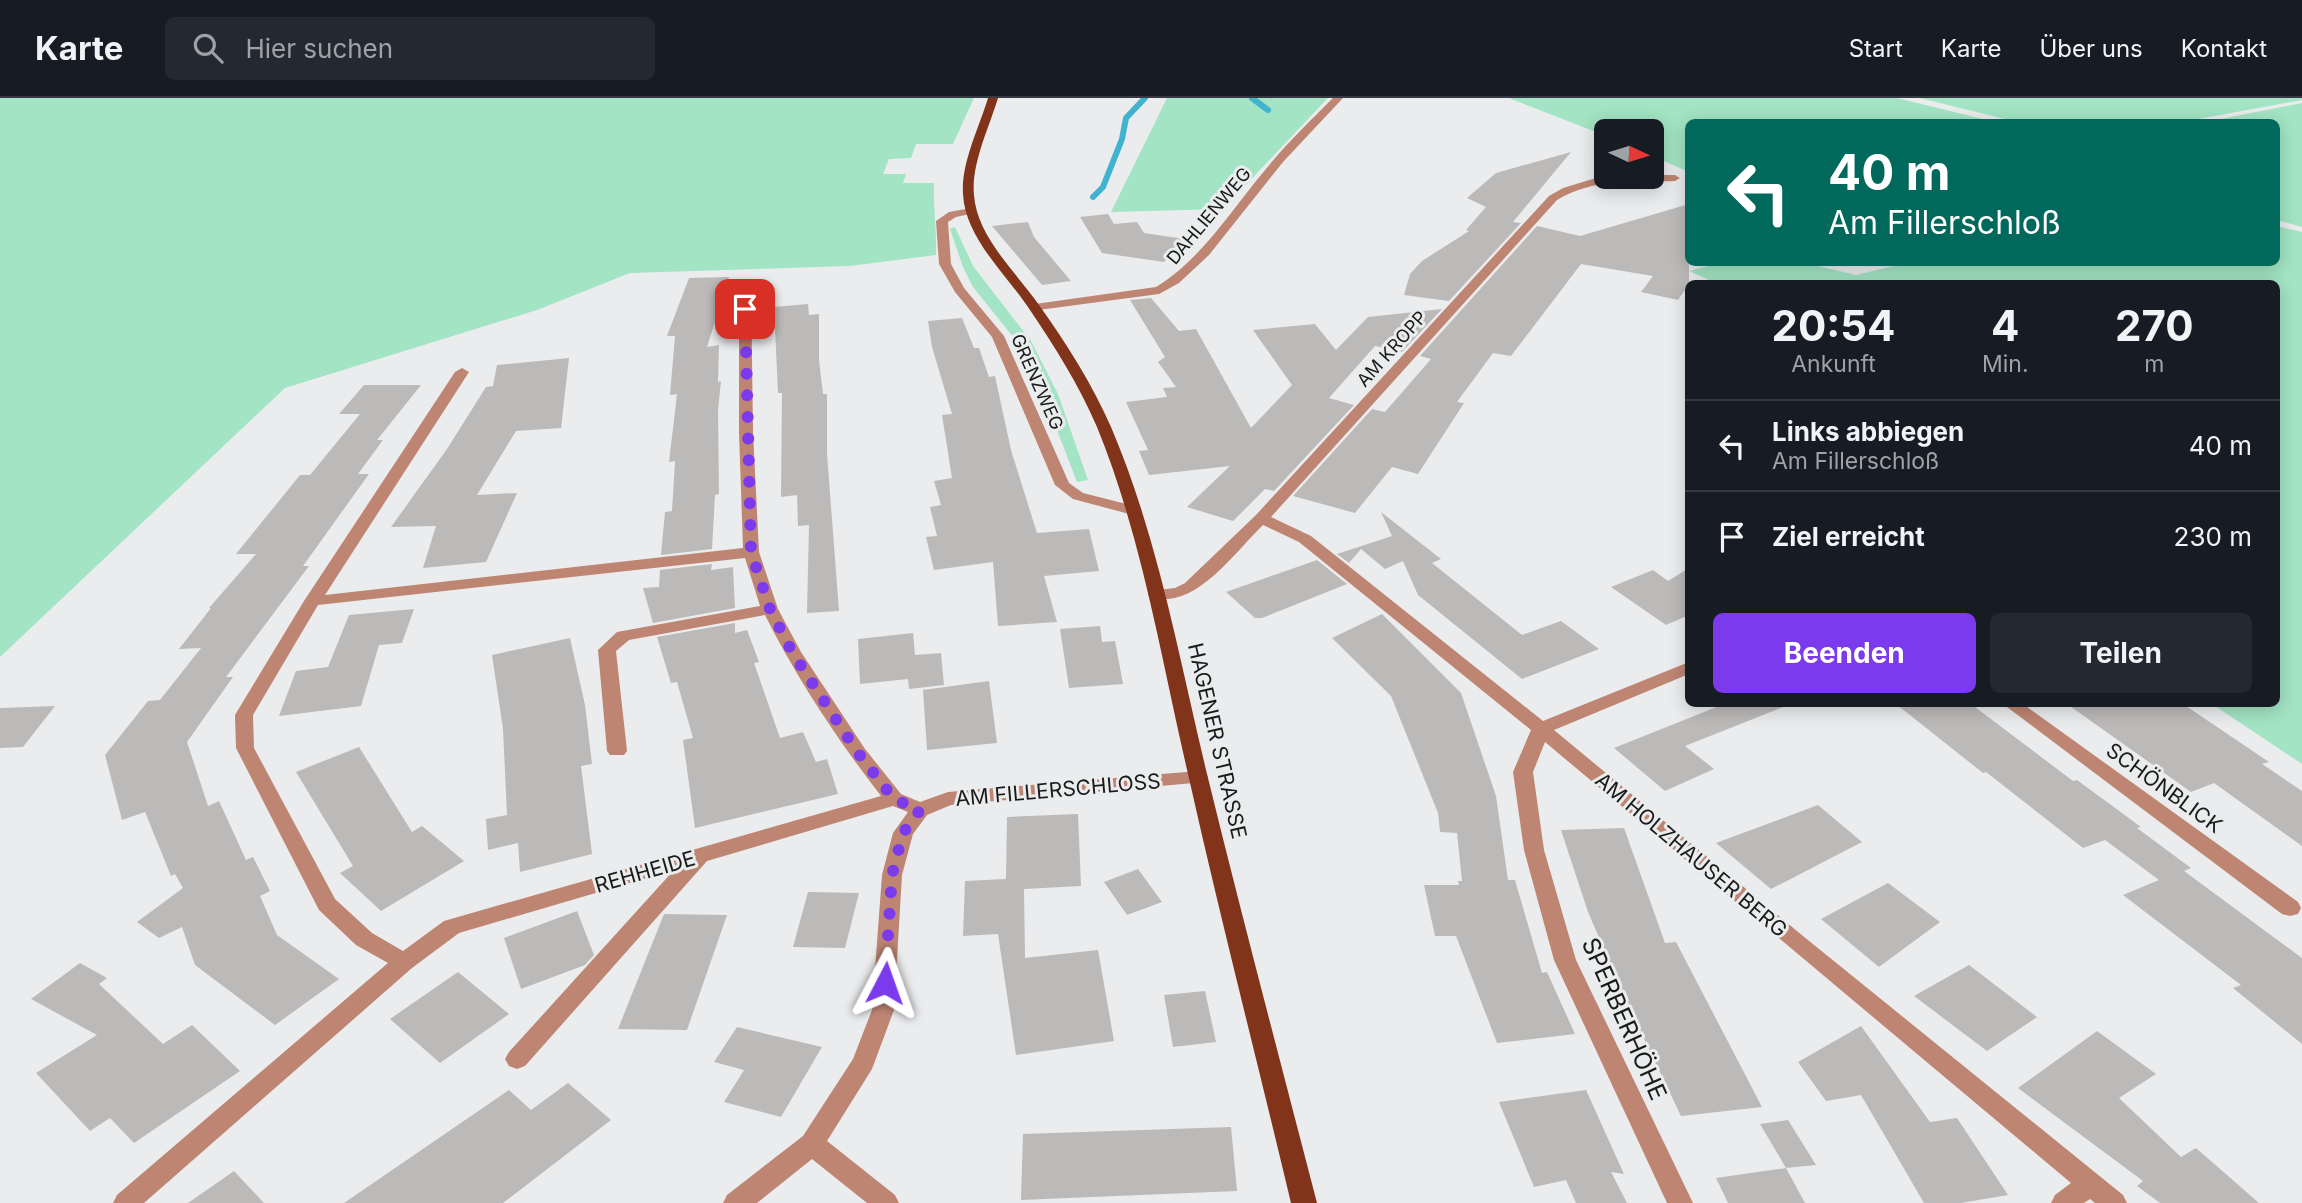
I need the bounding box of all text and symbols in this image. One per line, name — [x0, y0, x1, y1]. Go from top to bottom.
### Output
search box — [165, 17, 655, 80]
text: Karte — [35, 28, 123, 68]
icon: search — [189, 29, 227, 67]
text: Hier suchen — [245, 33, 393, 64]
text: Start — [1849, 34, 1903, 63]
text: Karte — [1941, 34, 2001, 63]
text: Über uns — [2039, 34, 2143, 63]
text: Kontakt — [2181, 34, 2267, 63]
north arrow — [1594, 119, 1664, 189]
map controls — [1594, 119, 1664, 189]
text: 40 m — [1828, 143, 1951, 202]
icon: left — [1713, 147, 1804, 238]
street label: DAHLIENWEG — [1162, 163, 1255, 268]
text: Am Fillerschloß — [1828, 203, 2061, 242]
pin — [715, 279, 775, 339]
icon: arrive — [726, 290, 764, 328]
text: 20:54 — [1771, 300, 1896, 351]
text: 4 — [1991, 300, 2019, 351]
text: 270 — [2115, 300, 2194, 351]
street label: AM KROPP — [1352, 307, 1431, 391]
street label: GRENZWEG — [1007, 331, 1068, 433]
text: Ankunft — [1791, 350, 1876, 378]
text: Min. — [1982, 350, 2029, 378]
text: m — [2144, 350, 2164, 378]
text: Links abbiegen — [1772, 416, 1964, 447]
icon: left — [1713, 427, 1751, 465]
text: 40 m — [2189, 430, 2252, 461]
text: Am Fillerschloß — [1772, 447, 1939, 475]
icon: arrive — [1713, 518, 1751, 556]
text: Ziel erreicht — [1772, 521, 1925, 552]
text: 230 m — [2174, 521, 2252, 552]
button: Beenden — [1713, 613, 1976, 693]
button: Teilen — [1990, 613, 2252, 693]
street label: HAGENER STRASSE — [1183, 641, 1252, 841]
street label: SCHÖNBLICK — [2102, 737, 2227, 838]
street label: AM HOLZHAUSER BERG — [1590, 767, 1792, 942]
street label: AM FILLERSCHLOSS — [954, 768, 1162, 811]
street label: REHHEIDE — [592, 845, 698, 898]
street label: SPERBERHÖHE — [1576, 933, 1673, 1104]
position arrow — [848, 946, 922, 1020]

